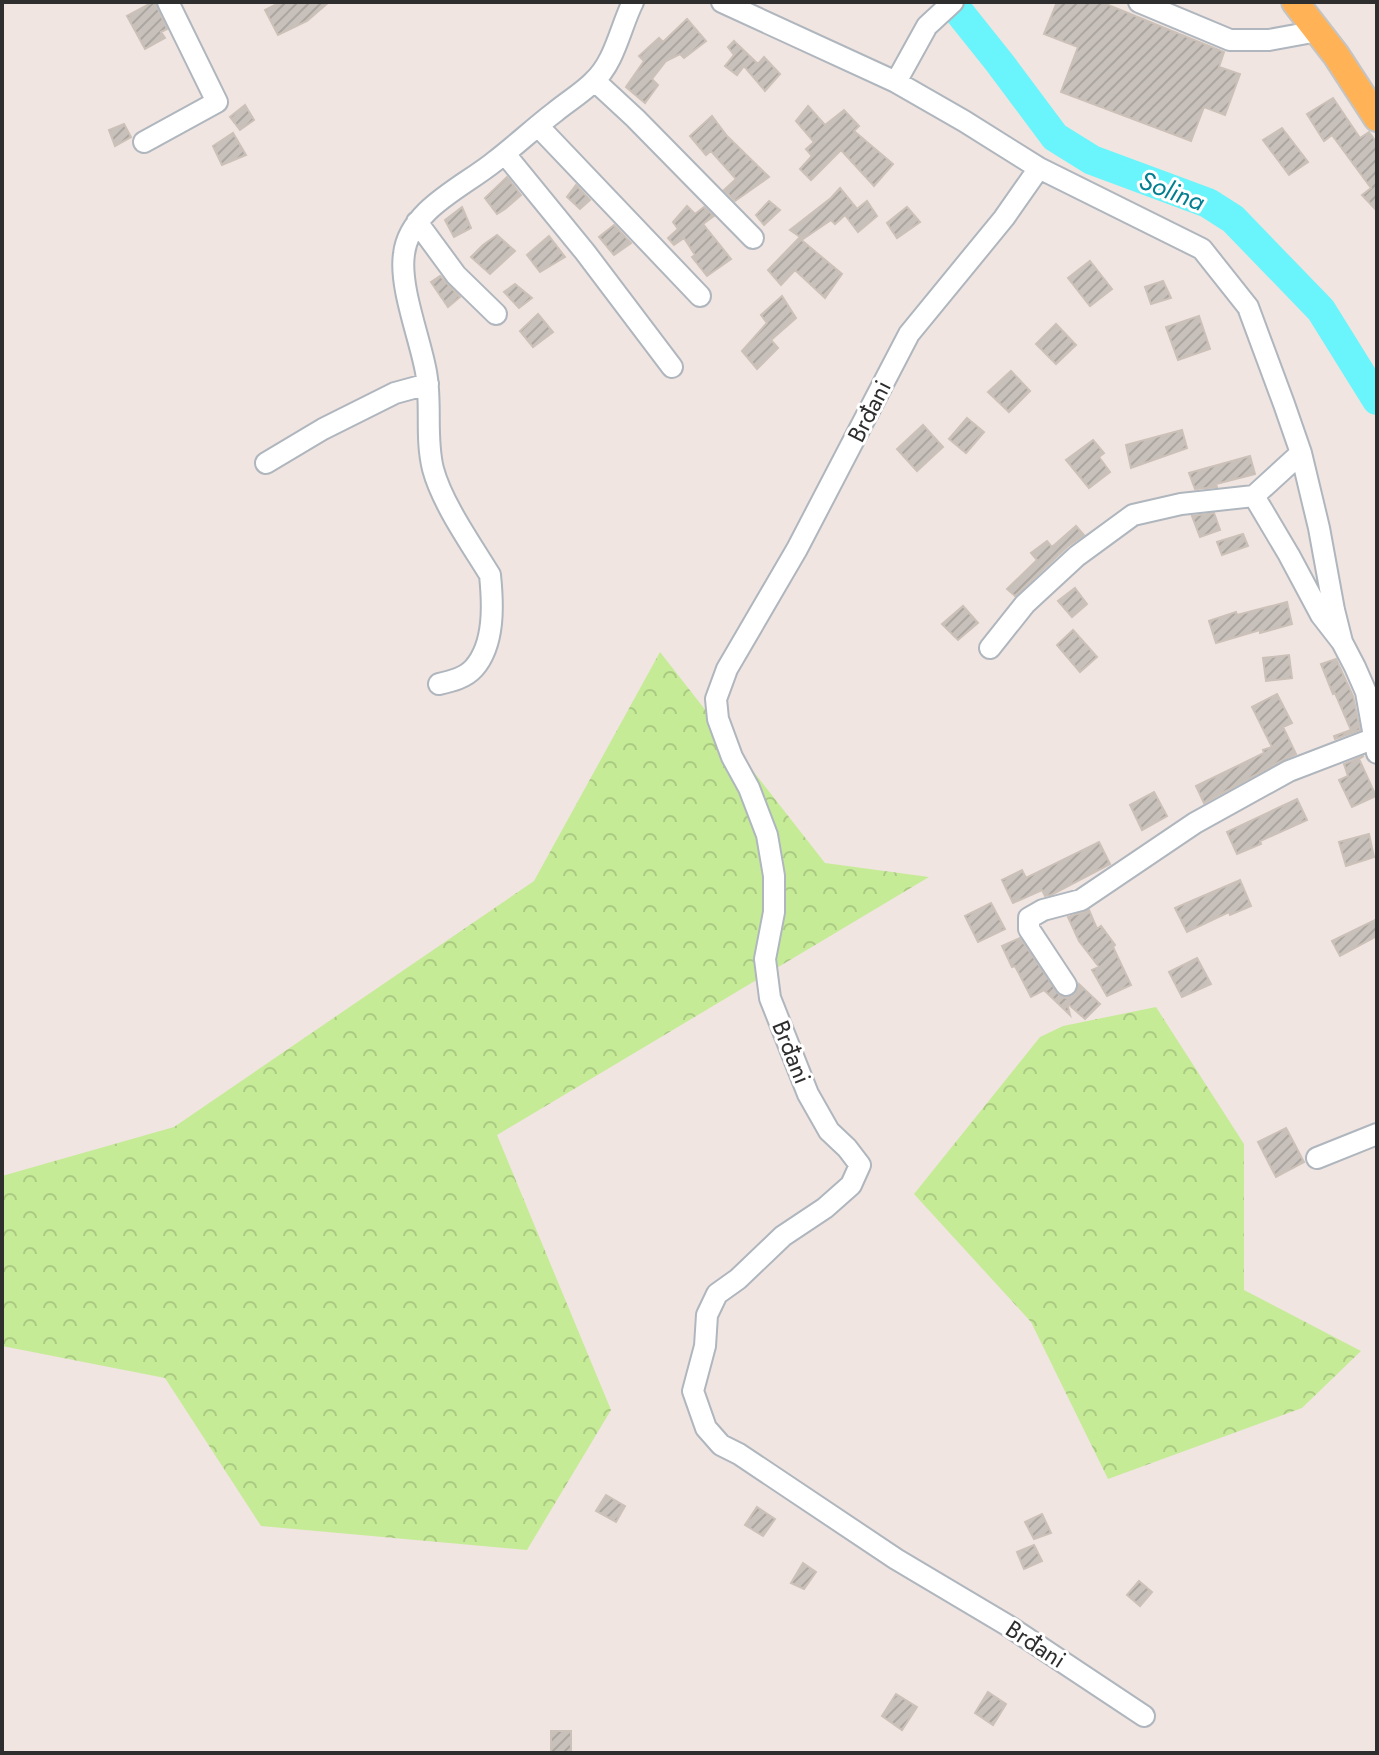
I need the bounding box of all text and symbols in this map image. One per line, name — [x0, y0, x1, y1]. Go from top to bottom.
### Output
water label: Solina — [1134, 161, 1211, 221]
street label: Brđani — [838, 374, 900, 448]
street label: Brđani — [763, 1015, 821, 1089]
street label: Brđani — [999, 1611, 1073, 1677]

